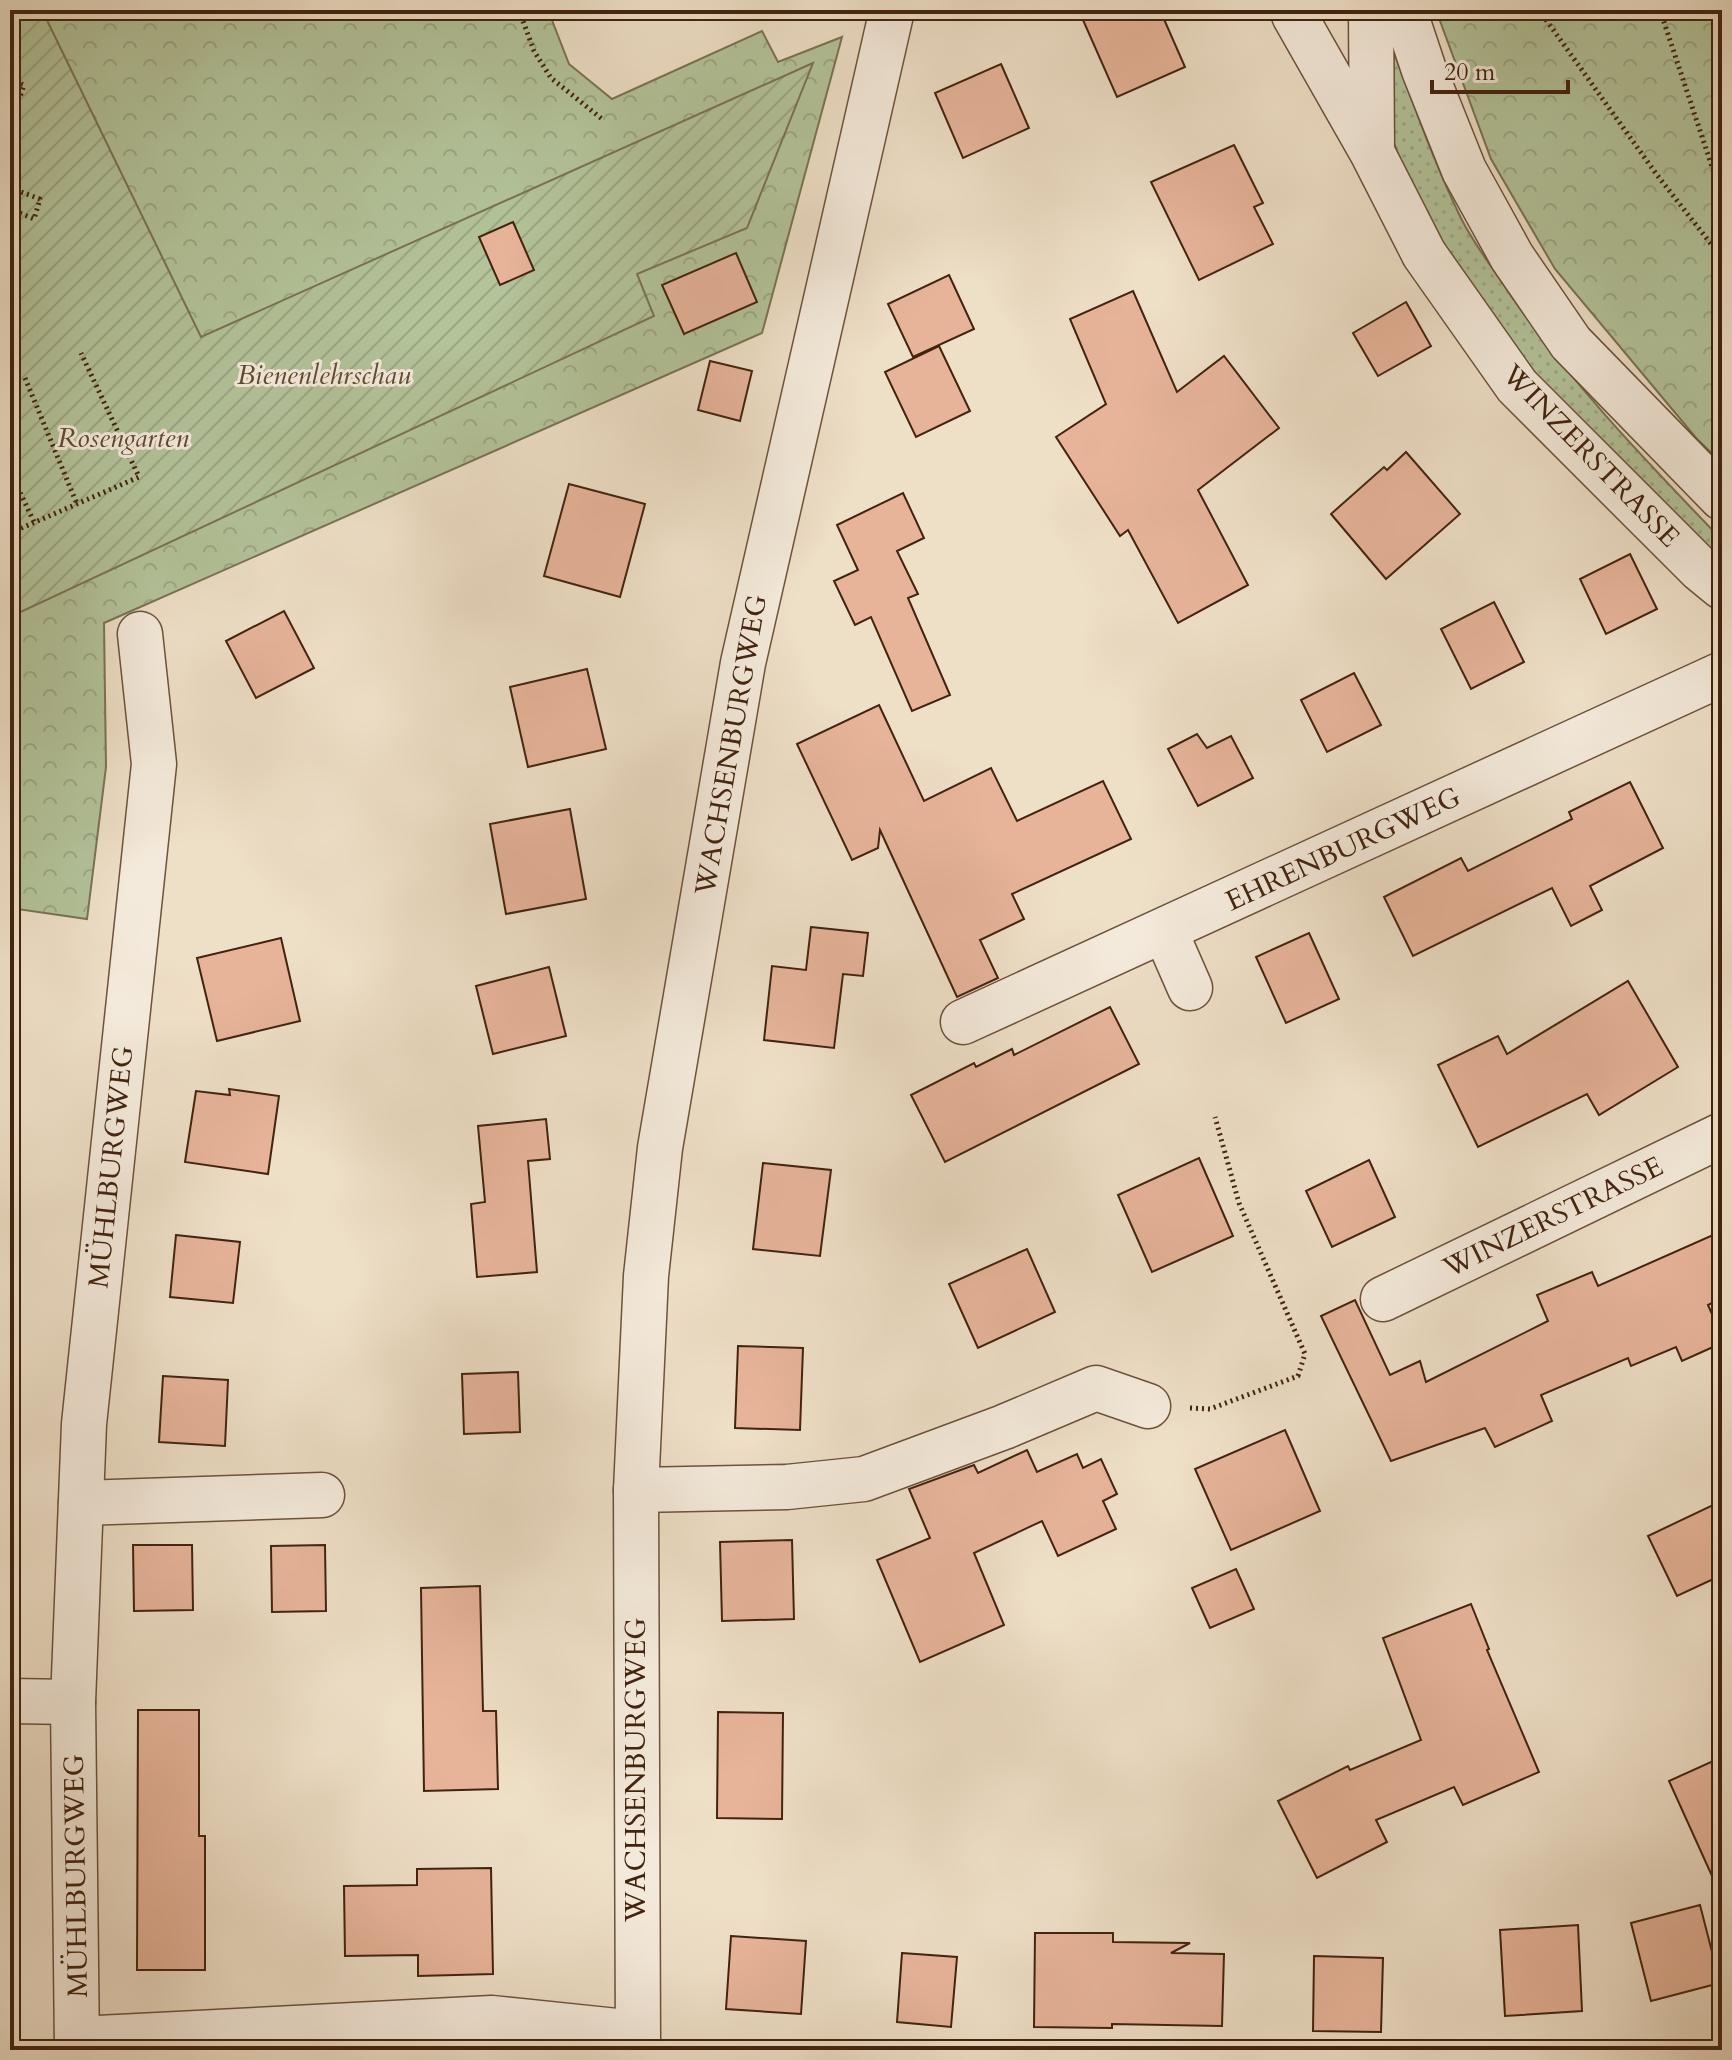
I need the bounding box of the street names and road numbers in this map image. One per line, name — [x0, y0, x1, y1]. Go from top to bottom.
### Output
street label: WINZERSTRASSE — [1493, 356, 1688, 556]
street label: WACHSENBURGWEG — [686, 592, 776, 899]
street label: EHRENBURGWEG — [1219, 778, 1467, 920]
street label: MÜHLBURGWEG — [79, 1044, 143, 1290]
street label: WINZERSTRASSE — [1436, 1147, 1669, 1287]
street label: WACHSENBURGWEG — [617, 1618, 655, 1923]
street label: MÜHLBURGWEG — [55, 1754, 97, 1998]

